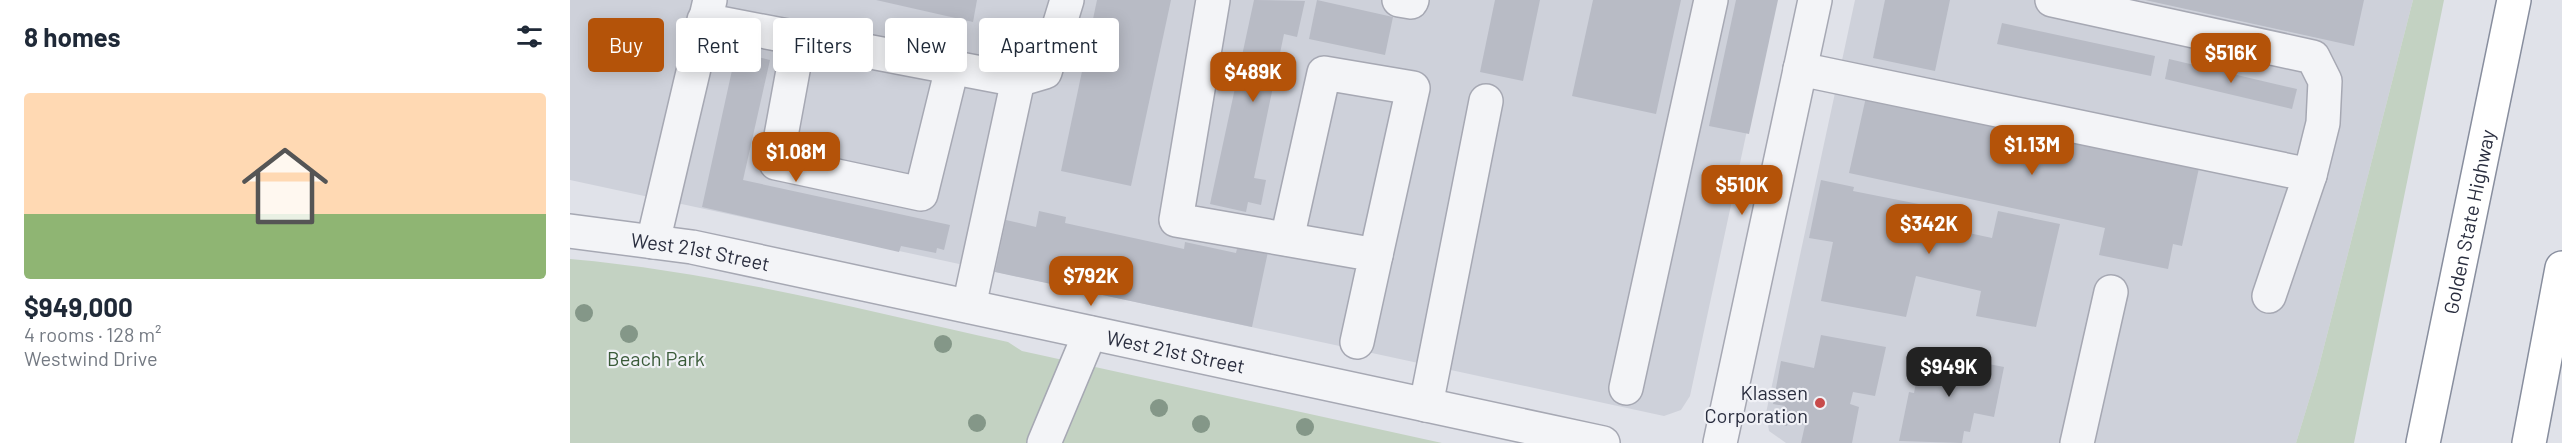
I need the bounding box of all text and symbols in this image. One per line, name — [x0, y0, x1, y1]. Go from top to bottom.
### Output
chip: Buy — [588, 18, 664, 72]
chip: Rent — [676, 18, 761, 72]
chip: Filters — [773, 18, 873, 72]
chip: New — [885, 18, 967, 72]
chip: Apartment — [979, 18, 1119, 72]
icon: filters — [513, 20, 546, 53]
text: 8 homes — [24, 21, 121, 52]
pin: $516K — [2189, 33, 2273, 84]
text: $516K — [2205, 40, 2257, 64]
pin: $489K — [1211, 52, 1295, 103]
text: $489K — [1224, 59, 1282, 83]
pin: $1.13M — [1983, 125, 2081, 176]
street label: Golden State Highway — [2438, 127, 2499, 316]
icon: home — [231, 132, 339, 240]
pin: $1.08M — [747, 132, 845, 183]
text: $1.13M — [2004, 132, 2060, 156]
text: $1.08M — [766, 139, 826, 163]
pin: $510K — [1700, 165, 1784, 216]
text: $510K — [1716, 172, 1769, 196]
pin: $342K — [1887, 204, 1971, 255]
text: $342K — [1900, 211, 1958, 235]
street label: West 21st Street — [629, 227, 772, 275]
pin: $792K — [1049, 256, 1133, 307]
text: $792K — [1063, 263, 1119, 287]
text: $949,000 — [24, 291, 133, 322]
text: 4 rooms · 128 m² — [24, 322, 162, 346]
street label: West 21st Street — [1104, 325, 1247, 378]
text: Westwind Drive — [24, 346, 158, 370]
park label: Beach Park — [607, 346, 705, 370]
pin: $949K — [1907, 347, 1991, 398]
text: $949K — [1920, 354, 1978, 378]
place label: Klassen Corporation — [1704, 380, 1808, 427]
marker: Klassen Corporation — [1813, 396, 1827, 410]

